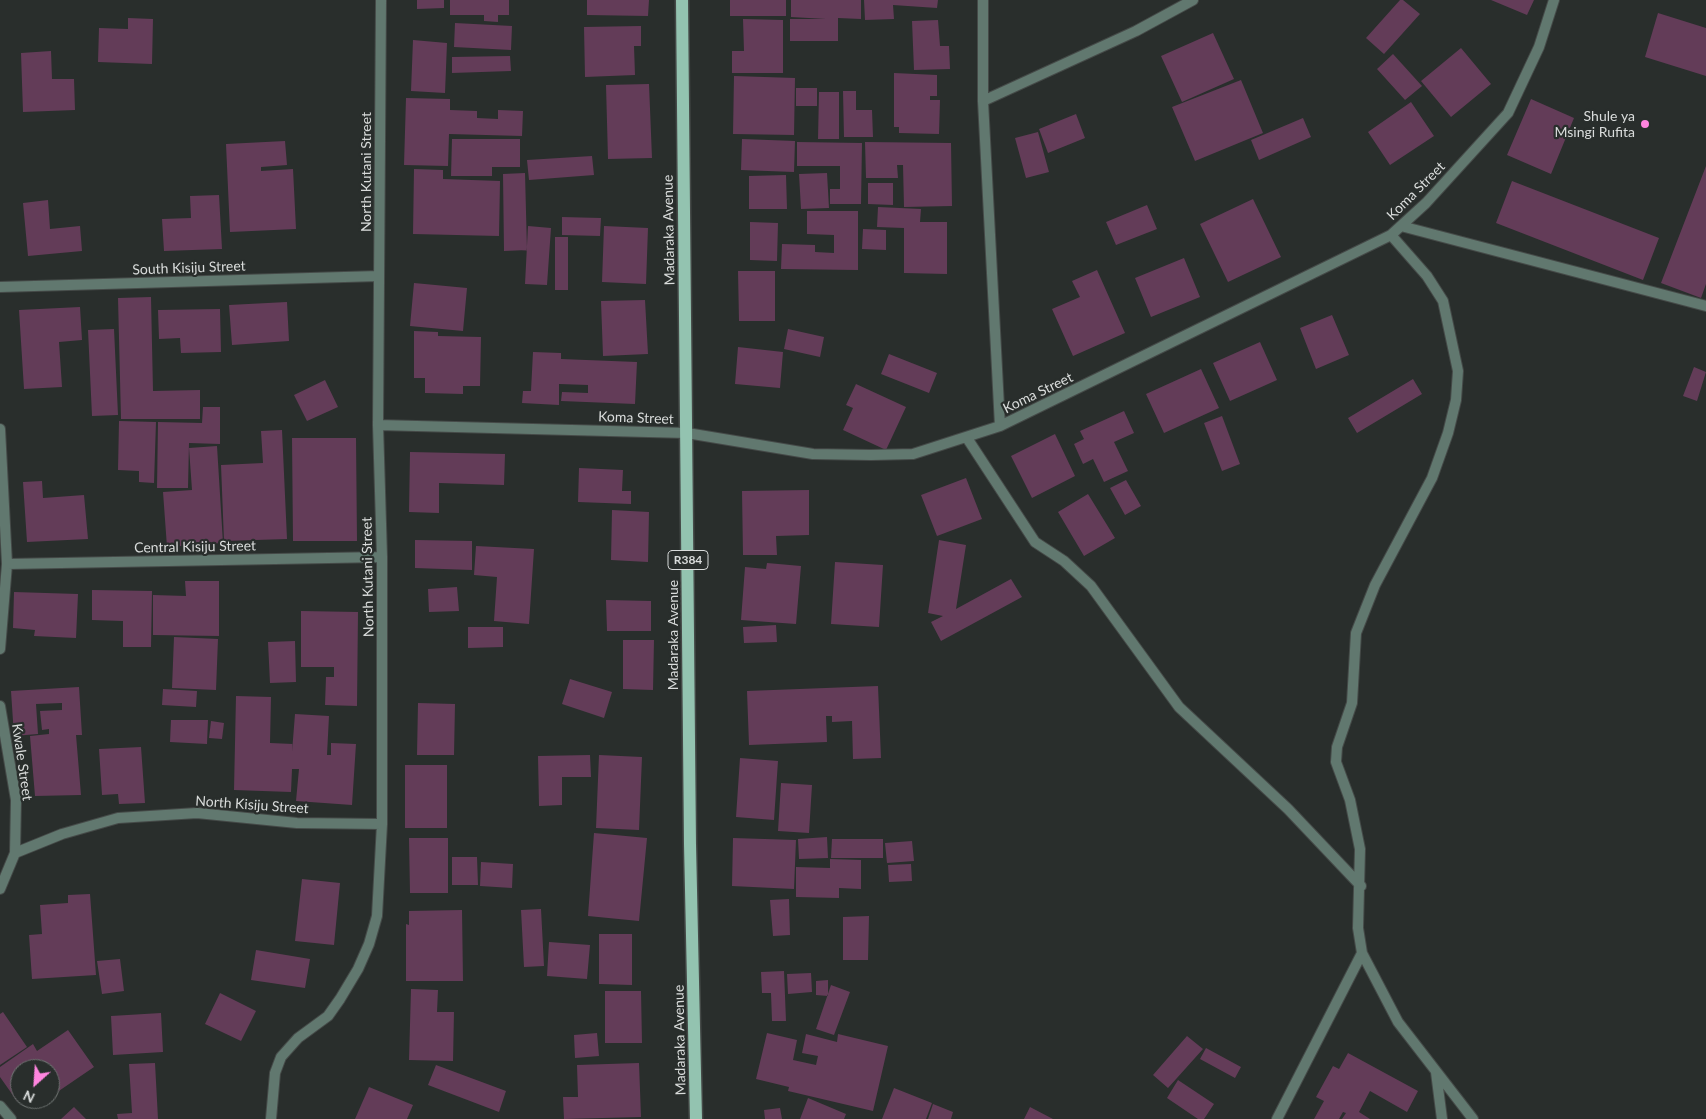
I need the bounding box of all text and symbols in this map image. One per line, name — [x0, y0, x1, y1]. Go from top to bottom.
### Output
place label: Shule ya Msingi Rufita — [1554, 108, 1635, 140]
street label: North Kutani Street — [358, 112, 374, 232]
marker: Shule ya Msingi Rufita — [1639, 118, 1651, 130]
street label: Koma Street — [1383, 158, 1449, 224]
street label: Madaraka Avenue — [660, 175, 678, 285]
street label: South Kisiju Street — [132, 258, 246, 278]
street label: Koma Street — [1000, 369, 1076, 417]
street label: Koma Street — [598, 408, 674, 428]
street label: North Kutani Street — [359, 517, 377, 637]
street label: Central Kisiju Street — [134, 538, 256, 556]
road number: R384 — [668, 550, 708, 570]
street label: Madaraka Avenue — [665, 580, 681, 690]
street label: Kwale Street — [8, 722, 36, 802]
street label: North Kisiju Street — [195, 793, 309, 817]
street label: Madaraka Avenue — [671, 985, 689, 1095]
north arrow — [10, 1059, 60, 1109]
text: N — [20, 1087, 37, 1107]

